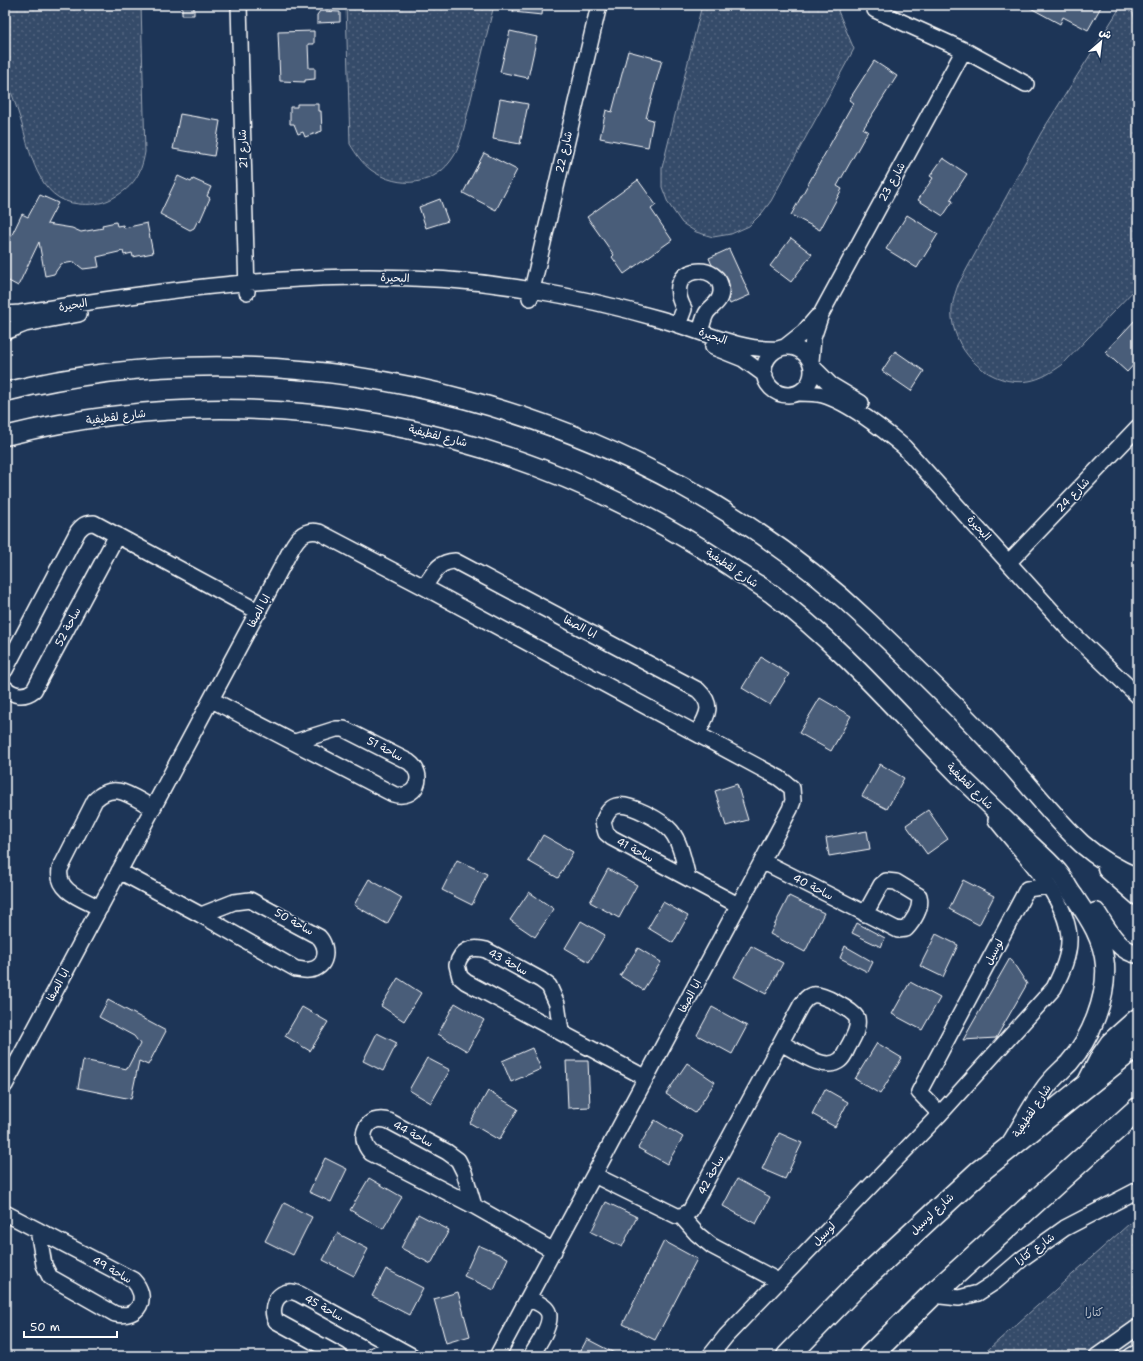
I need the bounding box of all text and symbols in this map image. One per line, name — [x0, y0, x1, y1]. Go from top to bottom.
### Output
north arrow — [1081, 22, 1121, 62]
text: ش — [1097, 24, 1114, 43]
street label: شارع 21 — [235, 129, 252, 169]
street label: شارع 22 — [552, 130, 577, 175]
street label: شارع 23 — [875, 160, 910, 205]
street label: البحيرة — [380, 270, 410, 286]
street label: البحيرة — [57, 295, 89, 315]
street label: البحيرة — [697, 324, 729, 348]
street label: شارع لقطيفية — [85, 406, 147, 429]
street label: شارع لقطيفية — [407, 421, 469, 452]
street label: شارع 24 — [1053, 475, 1094, 516]
street label: البحيرة — [964, 512, 994, 544]
street label: شارع لقطيفية — [702, 545, 761, 592]
street label: ابا الصفا — [244, 592, 274, 630]
street label: ساحة 52 — [51, 605, 85, 649]
street label: ابا الصفا — [561, 612, 599, 642]
street label: ساحة 51 — [364, 733, 406, 765]
street label: شارع لقطيفية — [943, 759, 997, 813]
street label: ساحة 41 — [614, 834, 656, 866]
street label: ساحة 40 — [790, 870, 836, 904]
street label: ساحة 50 — [272, 905, 316, 939]
street label: لوسيل — [981, 936, 1007, 968]
street label: ساحة 43 — [486, 945, 530, 979]
street label: ابا الصفا — [43, 966, 73, 1004]
street label: ابا الصفا — [675, 977, 705, 1015]
street label: شارع لقطيفية — [1009, 1082, 1056, 1141]
street label: ساحة 44 — [390, 1117, 436, 1151]
street label: ساحة 42 — [694, 1153, 728, 1197]
street label: شارع لوسيل — [907, 1190, 958, 1239]
street label: لوسيل — [809, 1219, 839, 1249]
street label: شارع كتارا — [1012, 1230, 1058, 1269]
street label: ساحة 49 — [89, 1253, 135, 1287]
street label: ساحة 45 — [302, 1291, 346, 1325]
park label: كتارا — [1085, 1305, 1103, 1320]
scale bar — [24, 1313, 117, 1339]
text: 50 m — [30, 1319, 60, 1335]

